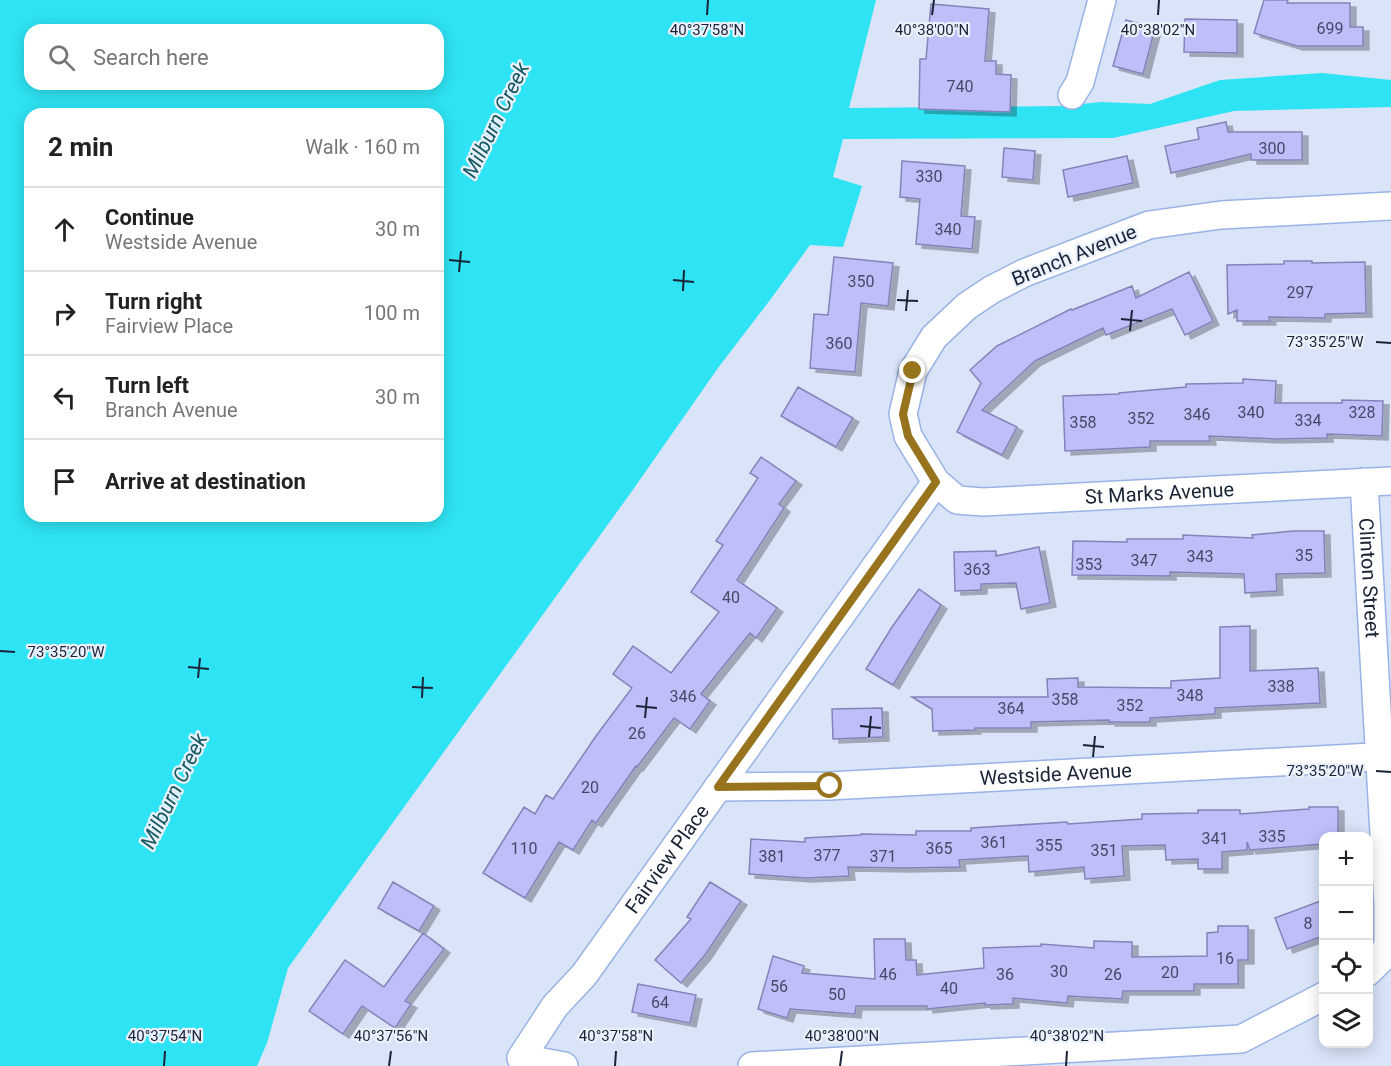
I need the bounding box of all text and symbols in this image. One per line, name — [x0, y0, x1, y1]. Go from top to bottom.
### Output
house number: 699 — [1317, 19, 1343, 38]
text: 40°37'58"N — [670, 21, 744, 39]
text: 40°38'00"N — [895, 21, 969, 39]
text: 40°38'02"N — [1121, 21, 1195, 39]
search box — [24, 24, 444, 90]
icon: search — [45, 41, 78, 74]
text: Search here — [93, 45, 209, 70]
water label: Milburn Creek — [458, 58, 535, 182]
house number: 740 — [947, 77, 973, 96]
text: 2 min — [48, 132, 113, 162]
text: Walk · 160 m — [305, 135, 420, 159]
house number: 300 — [1259, 139, 1285, 158]
house number: 330 — [916, 167, 942, 186]
text: Continue — [105, 205, 194, 230]
icon: ahead — [48, 213, 81, 246]
text: 30 m — [375, 217, 420, 241]
street label: Branch Avenue — [1008, 219, 1140, 291]
house number: 340 — [935, 220, 961, 239]
text: Westside Avenue — [105, 230, 257, 254]
house number: 350 — [848, 272, 874, 291]
house number: 297 — [1287, 283, 1313, 302]
text: Turn right — [105, 289, 202, 314]
icon: right — [48, 297, 81, 330]
text: 100 m — [364, 301, 420, 325]
text: Fairview Place — [105, 314, 233, 338]
text: 73°35'25"W — [1287, 333, 1363, 351]
house number: 360 — [826, 334, 852, 353]
route end — [899, 357, 925, 383]
text: Turn left — [105, 373, 189, 398]
icon: left — [48, 381, 81, 414]
text: 30 m — [375, 385, 420, 409]
text: Branch Avenue — [105, 398, 238, 422]
house number: 340 — [1238, 403, 1264, 422]
house number: 328 — [1349, 403, 1375, 422]
house number: 346 — [1184, 405, 1210, 424]
house number: 352 — [1128, 409, 1154, 428]
house number: 334 — [1295, 411, 1321, 430]
house number: 358 — [1070, 413, 1096, 432]
icon: arrive — [48, 465, 81, 498]
text: Arrive at destination — [105, 469, 306, 494]
street label: St Marks Avenue — [1084, 477, 1235, 509]
street label: Clinton Street — [1354, 517, 1385, 639]
house number: 35 — [1295, 546, 1313, 565]
house number: 343 — [1187, 547, 1213, 566]
house number: 347 — [1131, 551, 1157, 570]
house number: 353 — [1076, 555, 1102, 574]
house number: 363 — [964, 560, 990, 579]
house number: 40 — [722, 588, 740, 607]
text: 73°35'20"W — [28, 643, 104, 661]
house number: 338 — [1268, 677, 1294, 696]
house number: 348 — [1177, 686, 1203, 705]
house number: 346 — [670, 687, 696, 706]
house number: 358 — [1052, 690, 1078, 709]
house number: 352 — [1117, 696, 1143, 715]
house number: 364 — [998, 699, 1024, 718]
house number: 26 — [628, 724, 646, 743]
water label: Milburn Creek — [136, 729, 213, 853]
street label: Westside Avenue — [979, 758, 1132, 790]
text: 73°35'20"W — [1287, 762, 1363, 780]
route start — [816, 772, 842, 798]
house number: 20 — [581, 778, 599, 797]
street label: Fairview Place — [620, 800, 714, 918]
house number: 335 — [1259, 827, 1285, 846]
house number: 341 — [1202, 829, 1228, 848]
map controls — [1319, 832, 1373, 1048]
button: + — [1319, 832, 1373, 886]
house number: 361 — [981, 833, 1007, 852]
house number: 355 — [1036, 836, 1062, 855]
house number: 110 — [511, 839, 537, 858]
house number: 365 — [926, 839, 952, 858]
house number: 351 — [1091, 841, 1117, 860]
house number: 377 — [814, 846, 840, 865]
house number: 381 — [759, 847, 785, 866]
house number: 371 — [870, 847, 896, 866]
button: − — [1319, 886, 1373, 940]
house number: 8 — [1304, 914, 1313, 933]
button: locate — [1319, 940, 1373, 994]
house number: 16 — [1216, 949, 1234, 968]
house number: 30 — [1050, 962, 1068, 981]
house number: 20 — [1161, 963, 1179, 982]
house number: 46 — [879, 965, 897, 984]
house number: 36 — [996, 965, 1014, 984]
house number: 26 — [1104, 965, 1122, 984]
house number: 56 — [770, 977, 788, 996]
house number: 40 — [940, 979, 958, 998]
house number: 50 — [828, 985, 846, 1004]
house number: 64 — [651, 993, 669, 1012]
button: layers — [1319, 994, 1373, 1048]
text: 40°37'54"N — [128, 1027, 202, 1045]
text: 40°37'56"N — [354, 1027, 428, 1045]
text: 40°37'58"N — [579, 1027, 653, 1045]
text: 40°38'00"N — [805, 1027, 879, 1045]
text: 40°38'02"N — [1030, 1027, 1104, 1045]

